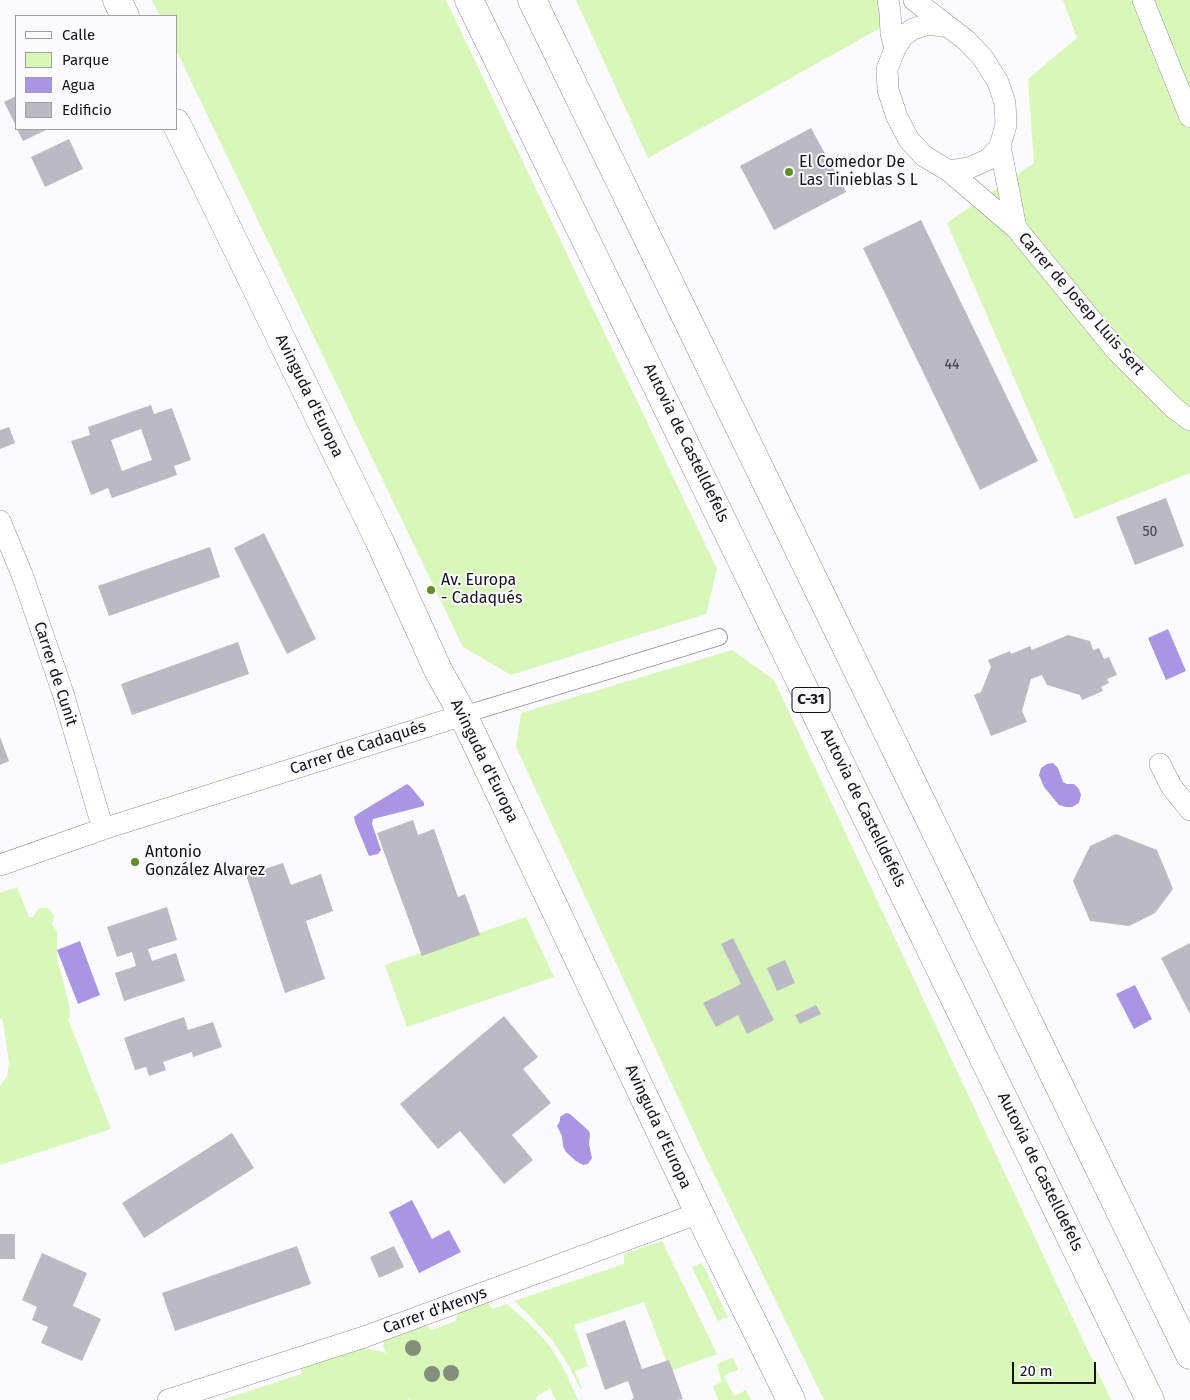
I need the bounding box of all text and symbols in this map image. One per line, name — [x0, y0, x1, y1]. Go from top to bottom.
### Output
legend — [15, 15, 178, 130]
text: Calle — [62, 26, 95, 44]
text: Parque — [62, 51, 109, 69]
text: Agua — [62, 76, 95, 94]
text: Edificio — [62, 101, 112, 119]
place label: El Comedor De Las Tinieblas S L — [799, 153, 918, 191]
marker: El Comedor De Las Tinieblas S L — [783, 166, 795, 178]
street label: Carrer de Josep Lluis Sert — [1014, 229, 1148, 379]
street label: Avinguda d'Europa — [271, 331, 347, 461]
house number: 44 — [945, 357, 959, 373]
street label: Autovia de Castelldefels — [639, 361, 733, 525]
house number: 50 — [1143, 524, 1157, 540]
place label: Av. Europa - Cadaqués — [441, 571, 523, 609]
marker: Av. Europa - Cadaqués — [425, 584, 437, 596]
street label: Carrer de Cunit — [29, 619, 81, 729]
road number: C-31 — [792, 688, 830, 712]
street label: Avinguda d'Europa — [446, 696, 522, 826]
street label: Carrer de Cadaqués — [288, 717, 428, 779]
street label: Autovia de Castelldefels — [816, 726, 910, 890]
place label: Antonio González Alvarez — [145, 843, 265, 881]
marker: Antonio González Alvarez — [129, 856, 141, 868]
street label: Avinguda d'Europa — [621, 1062, 695, 1192]
street label: Autovia de Castelldefels — [993, 1090, 1087, 1254]
street label: Carrer d'Arenys — [380, 1283, 490, 1339]
scale bar — [1015, 1352, 1099, 1384]
text: 20 m — [1020, 1362, 1053, 1380]

